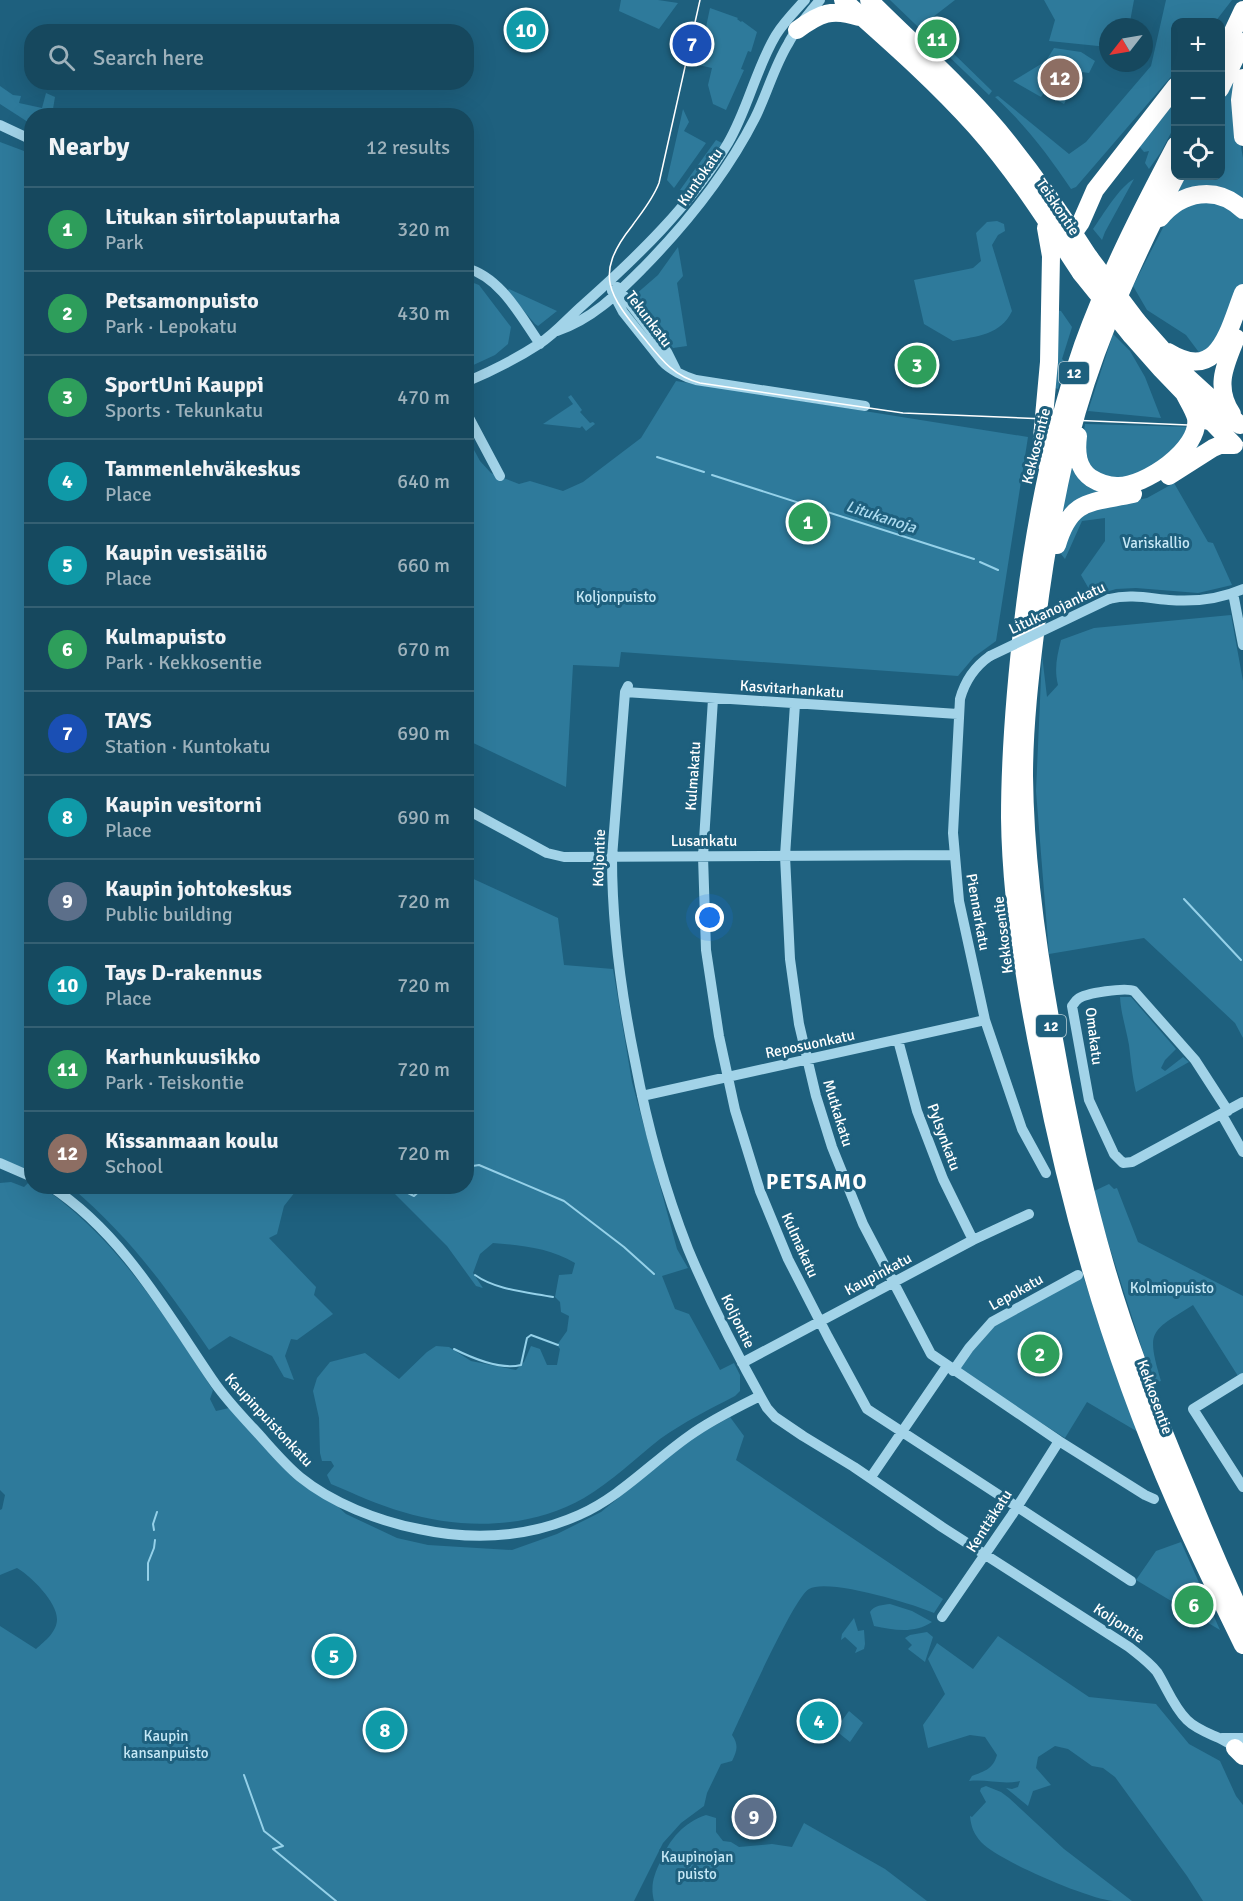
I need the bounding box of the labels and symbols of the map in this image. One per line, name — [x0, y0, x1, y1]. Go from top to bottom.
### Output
pin: 10 — [506, 8, 546, 52]
pin: 11 — [918, 16, 956, 62]
north arrow — [1099, 18, 1153, 72]
pin: 7 — [672, 22, 712, 66]
pin: 12 — [1040, 56, 1080, 100]
street label: Kuntokatu — [674, 145, 726, 209]
street label: Teiskontie — [1033, 175, 1083, 239]
street label: Tekunkatu — [622, 287, 676, 351]
pin: 3 — [898, 342, 936, 388]
road number: 12 — [1059, 362, 1089, 384]
street label: Kekkosentie — [1018, 406, 1054, 486]
water label: Litukanoja — [843, 496, 919, 538]
pin: 1 — [788, 500, 828, 544]
park label: Variskallio — [1122, 534, 1190, 552]
street label: Litukanojankatu — [1006, 578, 1108, 638]
park label: Koljonpuisto — [576, 588, 657, 606]
street label: Kasvitarhankatu — [739, 676, 845, 702]
street label: Kulmakatu — [682, 741, 704, 811]
street label: Koljontie — [589, 829, 609, 887]
street label: Lusankatu — [671, 832, 737, 850]
street label: Piennarkatu — [962, 872, 994, 952]
street label: Kekkosentie — [989, 895, 1017, 975]
your location — [695, 903, 724, 932]
street label: Omakatu — [1082, 1006, 1106, 1066]
road number: 12 — [1036, 1015, 1066, 1037]
street label: Reposuonkatu — [764, 1026, 856, 1062]
street label: Mutkakatu — [819, 1077, 857, 1149]
street label: Pylsynkatu — [924, 1101, 964, 1173]
district label: PETSAMO — [766, 1169, 868, 1195]
street label: Kulmakatu — [778, 1210, 822, 1280]
street label: Kaupinkatu — [841, 1249, 915, 1299]
street label: Lepokatu — [986, 1270, 1046, 1314]
park label: Kolmiopuisto — [1130, 1279, 1214, 1297]
street label: Koljontie — [717, 1291, 759, 1351]
pin: 2 — [1020, 1332, 1060, 1376]
street label: Kekkosentie — [1133, 1357, 1177, 1437]
street label: Kaupinpuistonkatu — [221, 1370, 317, 1470]
street label: Kenttäkatu — [962, 1486, 1016, 1556]
pin: 6 — [1174, 1582, 1214, 1628]
street label: Koljontie — [1090, 1599, 1148, 1647]
pin: 5 — [314, 1634, 354, 1678]
pin: 4 — [800, 1698, 838, 1744]
pin: 8 — [366, 1708, 404, 1752]
park label: Kaupin kansanpuisto — [123, 1727, 209, 1762]
pin: 9 — [734, 1794, 774, 1840]
park label: Kaupinojan puisto — [661, 1848, 733, 1883]

